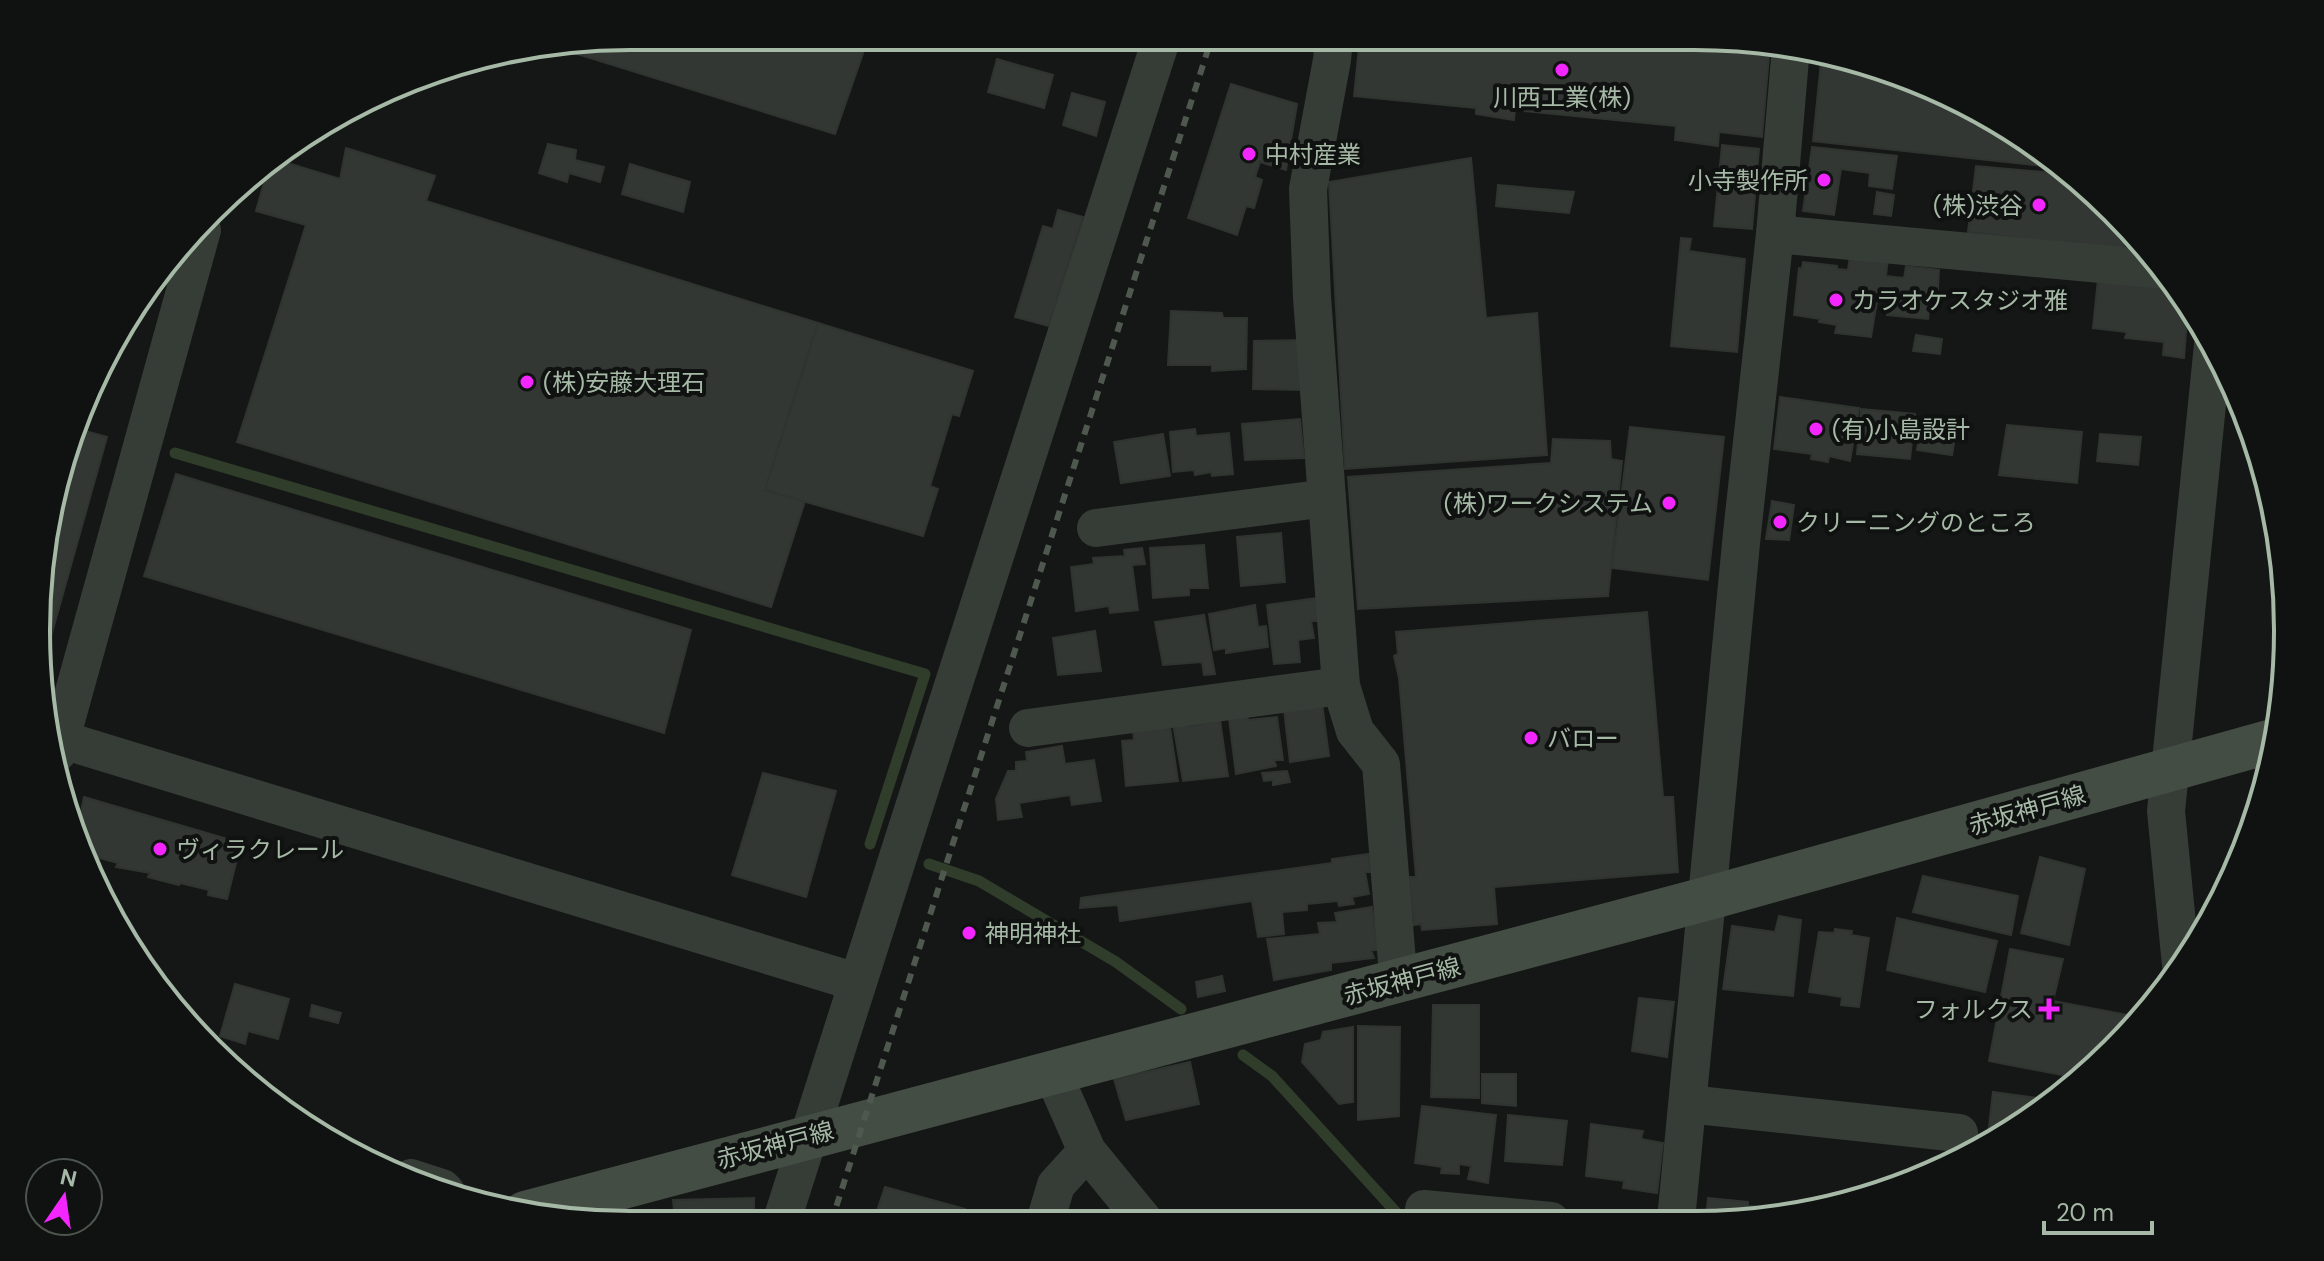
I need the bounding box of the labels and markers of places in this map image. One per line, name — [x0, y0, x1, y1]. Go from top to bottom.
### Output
marker: 川西工業(株) — [1553, 61, 1571, 79]
place label: 川西工業(株) — [1493, 82, 1631, 113]
place label: 中村産業 — [1265, 139, 1361, 170]
marker: 中村産業 — [1240, 145, 1258, 163]
place label: 小寺製作所 — [1688, 165, 1808, 196]
marker: 小寺製作所 — [1815, 171, 1833, 189]
place label: (株)渋谷 — [1933, 190, 2023, 221]
marker: (株)渋谷 — [2030, 196, 2048, 214]
place label: カラオケスタジオ雅 — [1852, 285, 2068, 316]
marker: カラオケスタジオ雅 — [1827, 291, 1845, 309]
place label: (株)安藤大理石 — [543, 367, 705, 398]
marker: (株)安藤大理石 — [518, 373, 536, 391]
place label: (有)小島設計 — [1832, 414, 1970, 445]
marker: (有)小島設計 — [1807, 420, 1825, 438]
place label: (株)ワークシステム — [1444, 488, 1653, 519]
marker: (株)ワークシステム — [1660, 494, 1678, 512]
place label: クリーニングのところ — [1796, 507, 2036, 538]
marker: クリーニングのところ — [1771, 513, 1789, 531]
place label: バロー — [1547, 723, 1619, 754]
marker: バロー — [1522, 729, 1540, 747]
place label: ヴィラクレール — [176, 834, 344, 865]
marker: ヴィラクレール — [151, 840, 169, 858]
place label: 神明神社 — [985, 918, 1081, 949]
marker: 神明神社 — [960, 924, 978, 942]
place label: フォルクス — [1914, 994, 2033, 1025]
marker: フォルクス — [2040, 1000, 2058, 1018]

